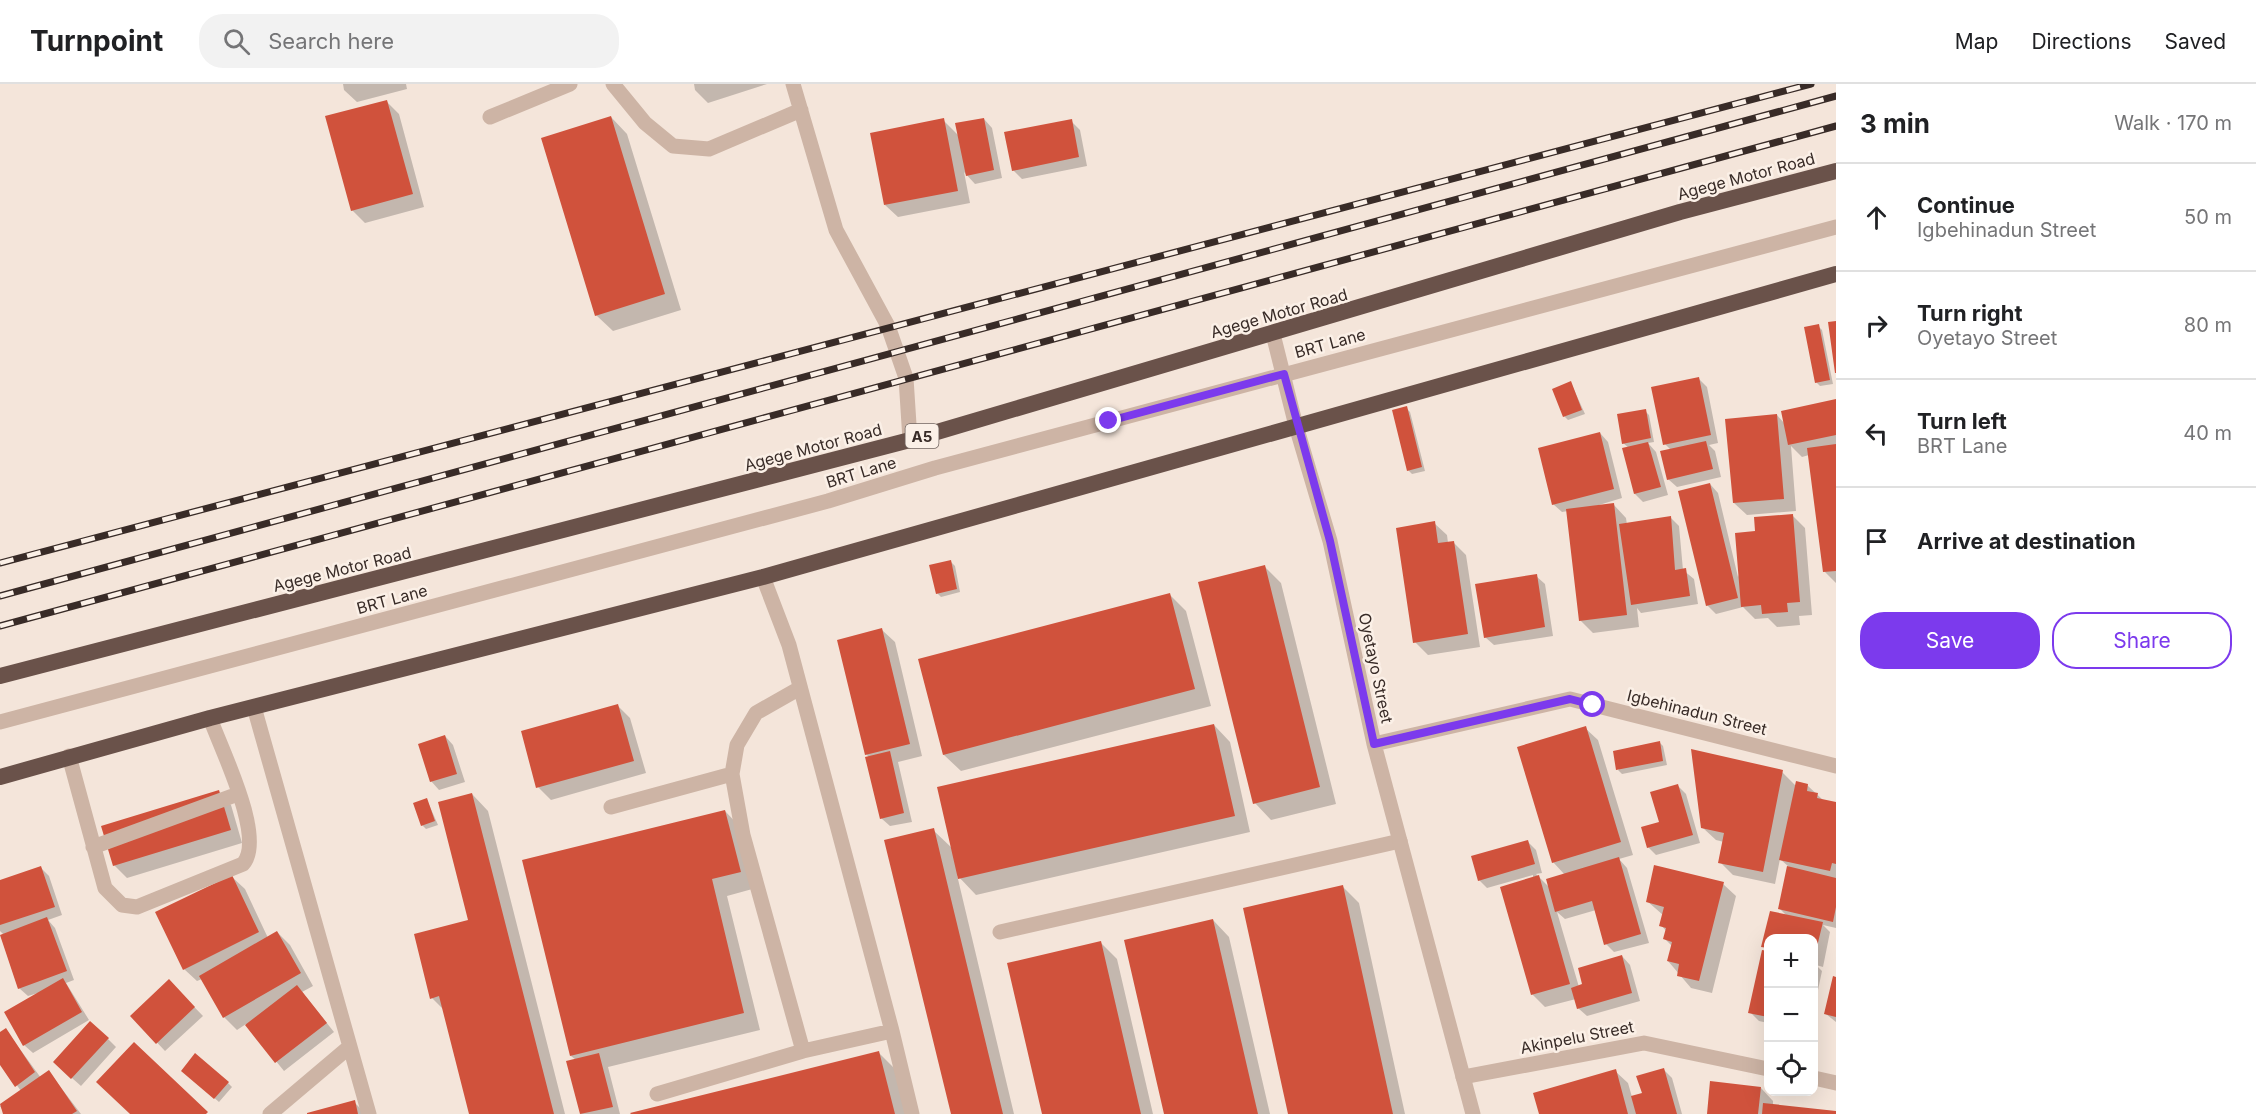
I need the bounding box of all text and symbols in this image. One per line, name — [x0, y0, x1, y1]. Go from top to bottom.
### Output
search box — [199, 14, 619, 68]
text: Turnpoint — [30, 24, 163, 58]
icon: search — [220, 25, 253, 58]
text: Search here — [268, 28, 394, 54]
text: Map — [1955, 29, 1998, 54]
text: Directions — [2031, 29, 2132, 54]
text: Saved — [2165, 29, 2226, 54]
text: 3 min — [1860, 108, 1930, 139]
text: Walk · 170 m — [2114, 111, 2232, 135]
street label: Agege Motor Road — [1675, 148, 1817, 204]
text: Continue — [1917, 192, 2015, 218]
icon: ahead — [1860, 201, 1893, 234]
text: 50 m — [2184, 205, 2232, 229]
text: Igbehinadun Street — [1917, 218, 2096, 242]
street label: Agege Motor Road — [1208, 284, 1350, 342]
text: Turn right — [1917, 300, 2023, 326]
icon: right — [1860, 309, 1893, 342]
text: 80 m — [2184, 313, 2232, 337]
street label: BRT Lane — [1292, 324, 1368, 362]
text: Oyetayo Street — [1917, 326, 2057, 350]
route end — [1095, 407, 1121, 433]
text: Turn left — [1917, 408, 2007, 434]
icon: left — [1860, 417, 1893, 450]
street label: Agege Motor Road — [742, 419, 884, 475]
text: 40 m — [2183, 421, 2232, 445]
road number: A5 — [906, 424, 938, 448]
text: BRT Lane — [1917, 434, 2008, 458]
street label: BRT Lane — [823, 452, 899, 492]
icon: arrive — [1860, 525, 1893, 558]
text: Arrive at destination — [1917, 528, 2136, 554]
street label: Agege Motor Road — [271, 542, 413, 596]
street label: BRT Lane — [354, 580, 430, 618]
street label: Oyetayo Street — [1355, 611, 1397, 725]
button: Save — [1860, 612, 2040, 669]
button: Share — [2052, 612, 2232, 669]
street label: Igbehinadun Street — [1625, 685, 1769, 739]
route start — [1579, 691, 1605, 717]
map controls — [1764, 934, 1818, 1096]
button: + — [1764, 934, 1818, 988]
button: − — [1764, 988, 1818, 1042]
street label: Akinpelu Street — [1519, 1016, 1635, 1058]
button: locate — [1764, 1042, 1818, 1096]

